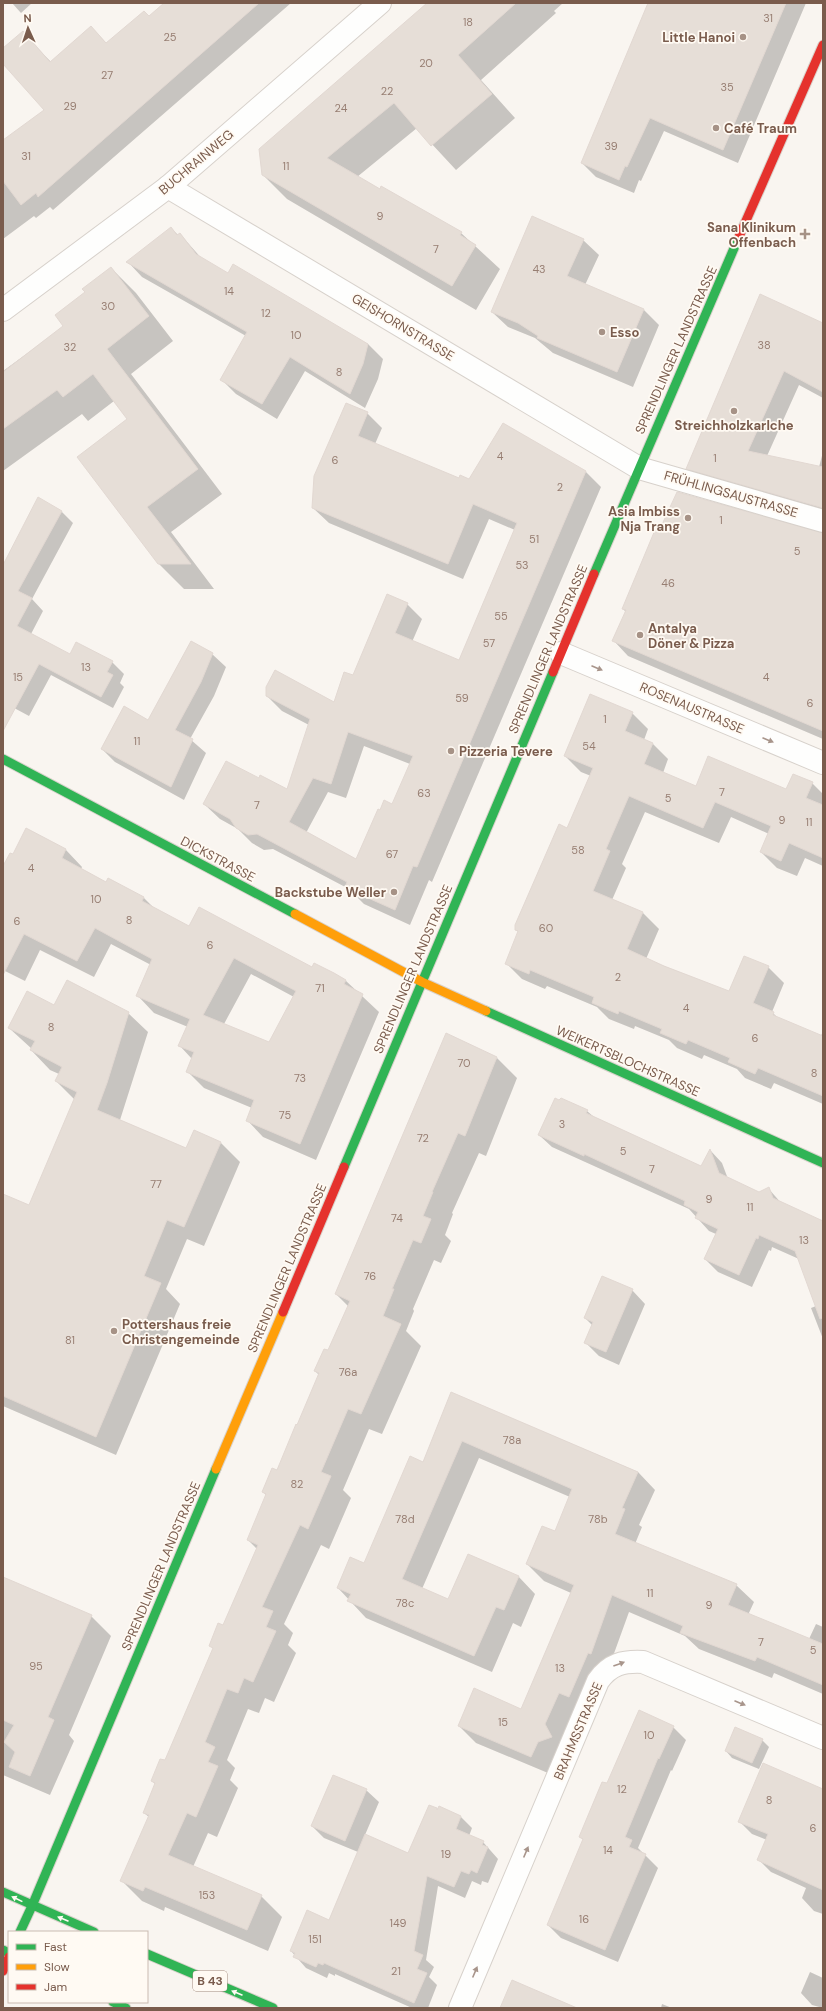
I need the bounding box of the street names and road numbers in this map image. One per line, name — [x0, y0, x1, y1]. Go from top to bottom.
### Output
street label: BUCHRAINWEG — [155, 126, 237, 198]
street label: SPRENDLINGER LANDSTRASSE — [631, 263, 721, 437]
street label: GEISHORNSTRASSE — [349, 290, 457, 364]
street label: FRÜHLINGSAUSTRASSE — [662, 467, 800, 521]
street label: SPRENDLINGER LANDSTRASSE — [505, 562, 591, 736]
street label: ROSENAUSTRASSE — [637, 678, 747, 738]
street label: DICKSTRASSE — [178, 832, 258, 886]
street label: SPRENDLINGER LANDSTRASSE — [370, 882, 456, 1056]
street label: WEIKERTSBLOCHSTRASSE — [553, 1022, 703, 1100]
street label: SPRENDLINGER LANDSTRASSE — [244, 1181, 330, 1355]
street label: SPRENDLINGER LANDSTRASSE — [118, 1479, 204, 1653]
street label: BRAHMSSTRASSE — [550, 1679, 606, 1783]
road number: B 43 — [193, 1971, 227, 1991]

